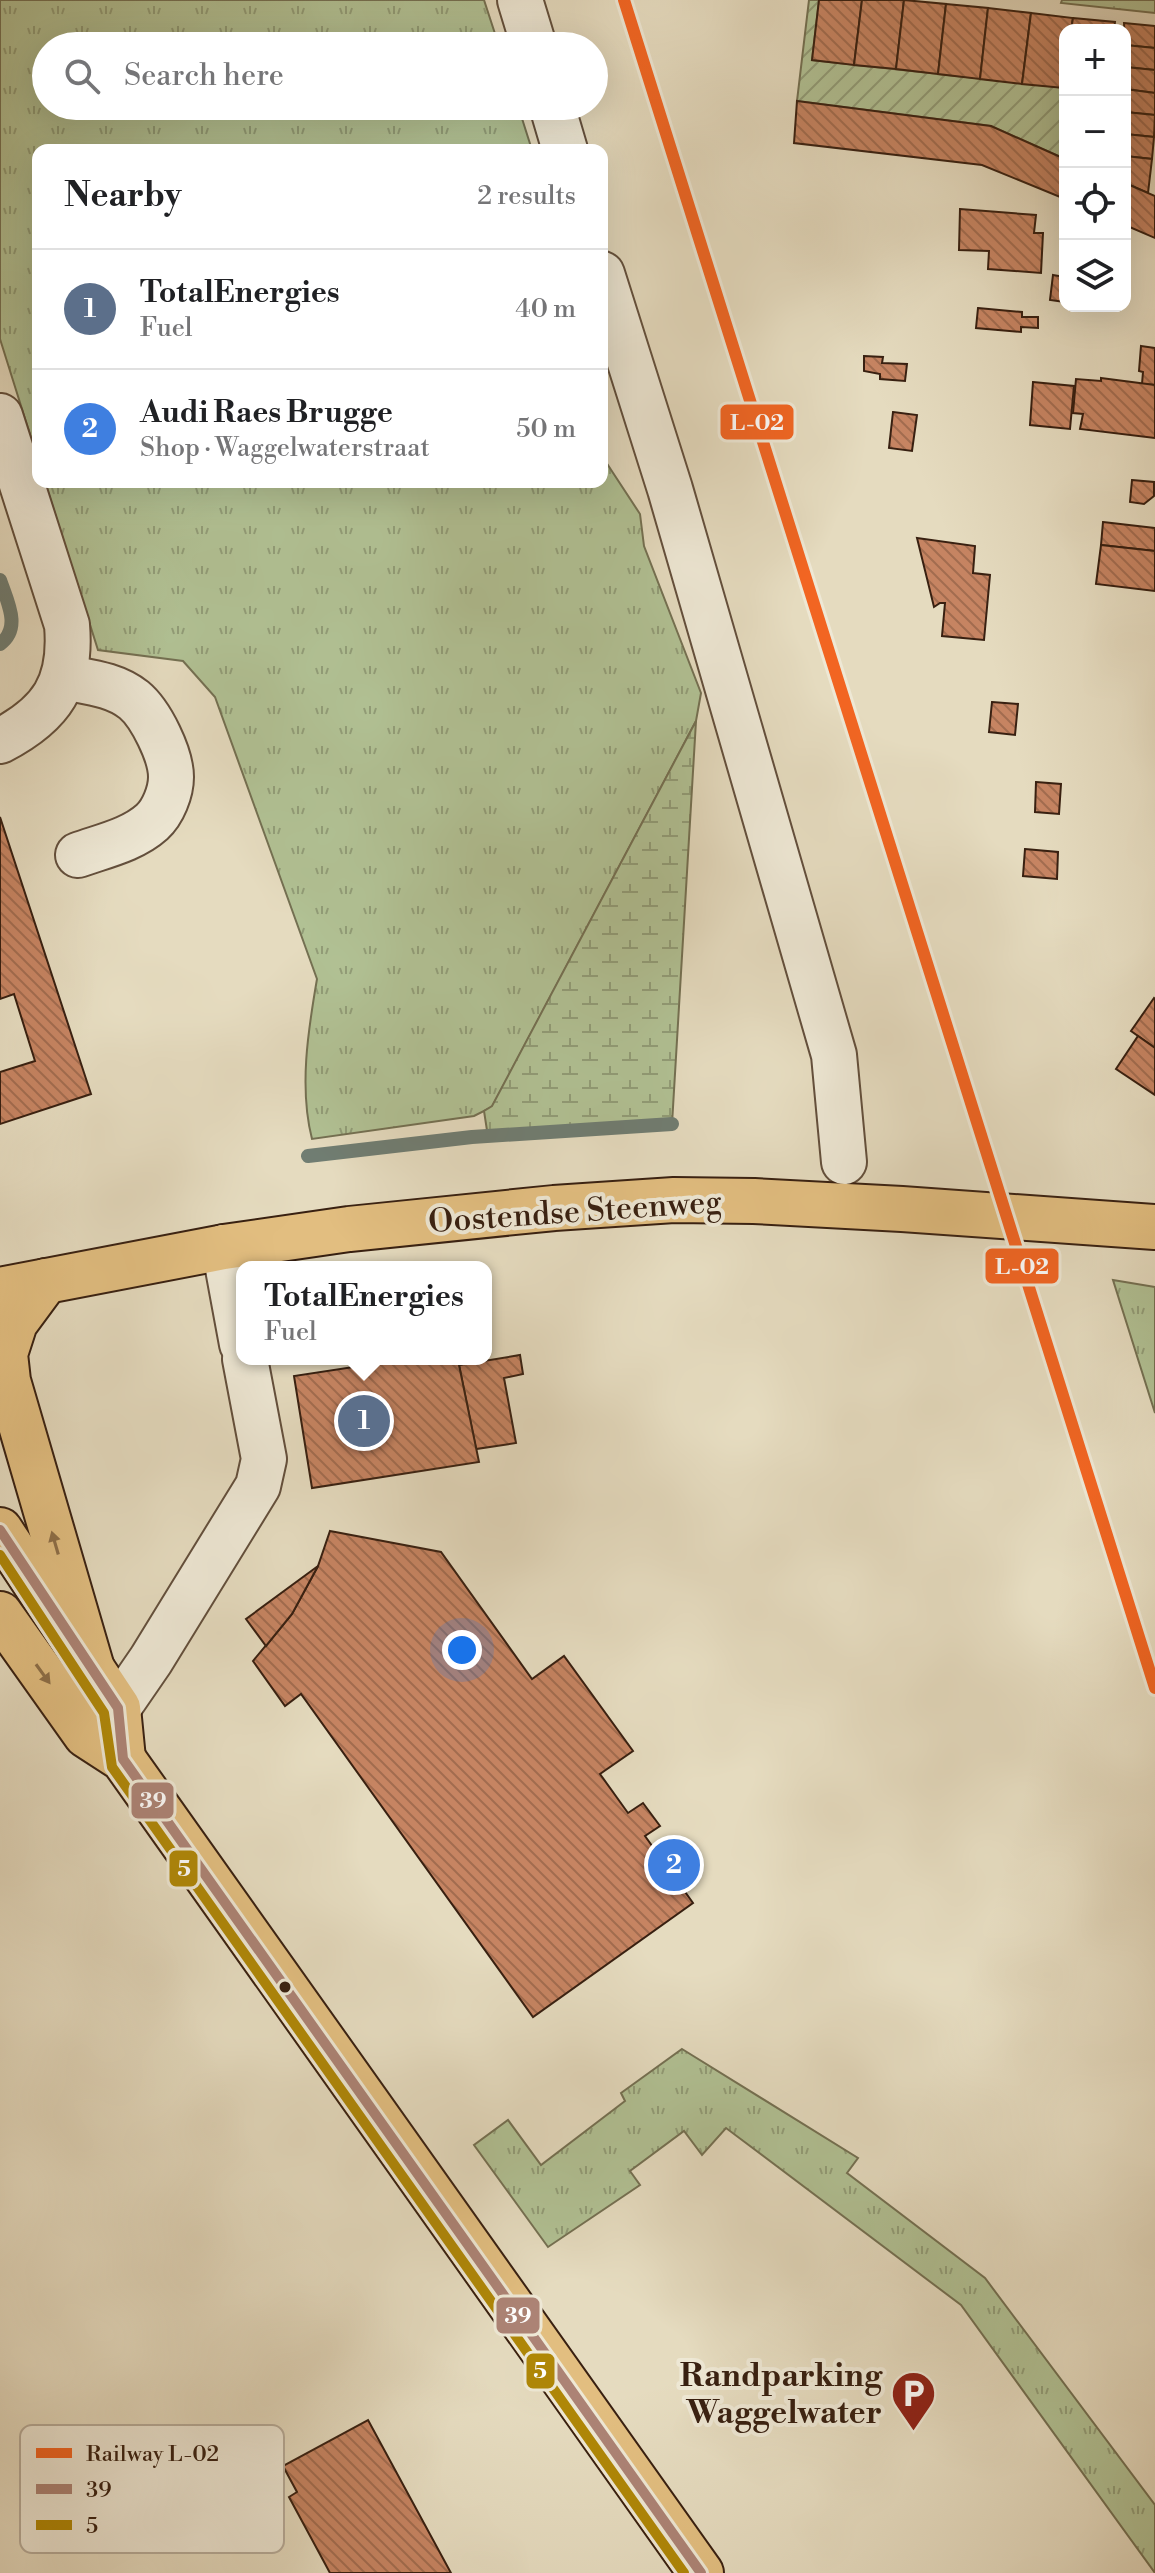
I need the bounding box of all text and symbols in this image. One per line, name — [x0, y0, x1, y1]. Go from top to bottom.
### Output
map controls — [1059, 24, 1131, 312]
button: + — [1059, 24, 1131, 96]
search box — [32, 32, 608, 120]
icon: search — [60, 54, 104, 98]
text: Search here — [124, 57, 284, 95]
button: − — [1059, 96, 1131, 168]
button: locate — [1059, 168, 1131, 240]
text: Nearby — [64, 175, 182, 217]
text: 2 results — [477, 180, 576, 212]
button: layers — [1059, 240, 1131, 312]
text: TotalEnergies — [140, 274, 340, 312]
text: 1 — [84, 293, 96, 325]
text: 40 m — [515, 293, 576, 325]
text: Fuel — [140, 312, 193, 344]
text: Audi Raes Brugge — [140, 394, 393, 432]
line badge: L-02 — [719, 403, 795, 441]
text: L-02 — [730, 410, 784, 437]
text: 2 — [82, 413, 98, 445]
text: 50 m — [516, 413, 576, 445]
text: Shop · Waggelwaterstraat — [140, 432, 430, 464]
street label: Oostendse Steenweg — [427, 1182, 723, 1242]
line badge: L-02 — [984, 1247, 1060, 1285]
text: L-02 — [995, 1254, 1049, 1281]
popup — [236, 1261, 492, 1365]
text: TotalEnergies — [264, 1278, 464, 1316]
text: Fuel — [264, 1316, 317, 1348]
pin: 1 — [338, 1391, 390, 1451]
one-way arrow — [48, 1531, 61, 1555]
your location — [442, 1630, 482, 1670]
one-way arrow — [35, 1664, 50, 1685]
line badge: 39 — [130, 1781, 175, 1820]
text: 39 — [139, 1788, 167, 1815]
pin: 2 — [648, 1835, 700, 1895]
line badge: 5 — [168, 1849, 199, 1888]
text: 5 — [177, 1856, 191, 1883]
unlabelled marker — [277, 1979, 293, 1995]
line badge: 39 — [495, 2296, 541, 2335]
text: 39 — [504, 2303, 532, 2330]
line badge: 5 — [525, 2352, 556, 2390]
place label: Randparking Waggelwater — [680, 2356, 883, 2433]
text: 5 — [533, 2358, 547, 2385]
parking icon: Randparking Waggelwater — [889, 2370, 937, 2433]
legend — [20, 2425, 284, 2553]
text: Railway L-02 — [86, 2441, 219, 2468]
text: 39 — [86, 2477, 111, 2504]
text: 5 — [86, 2513, 98, 2540]

